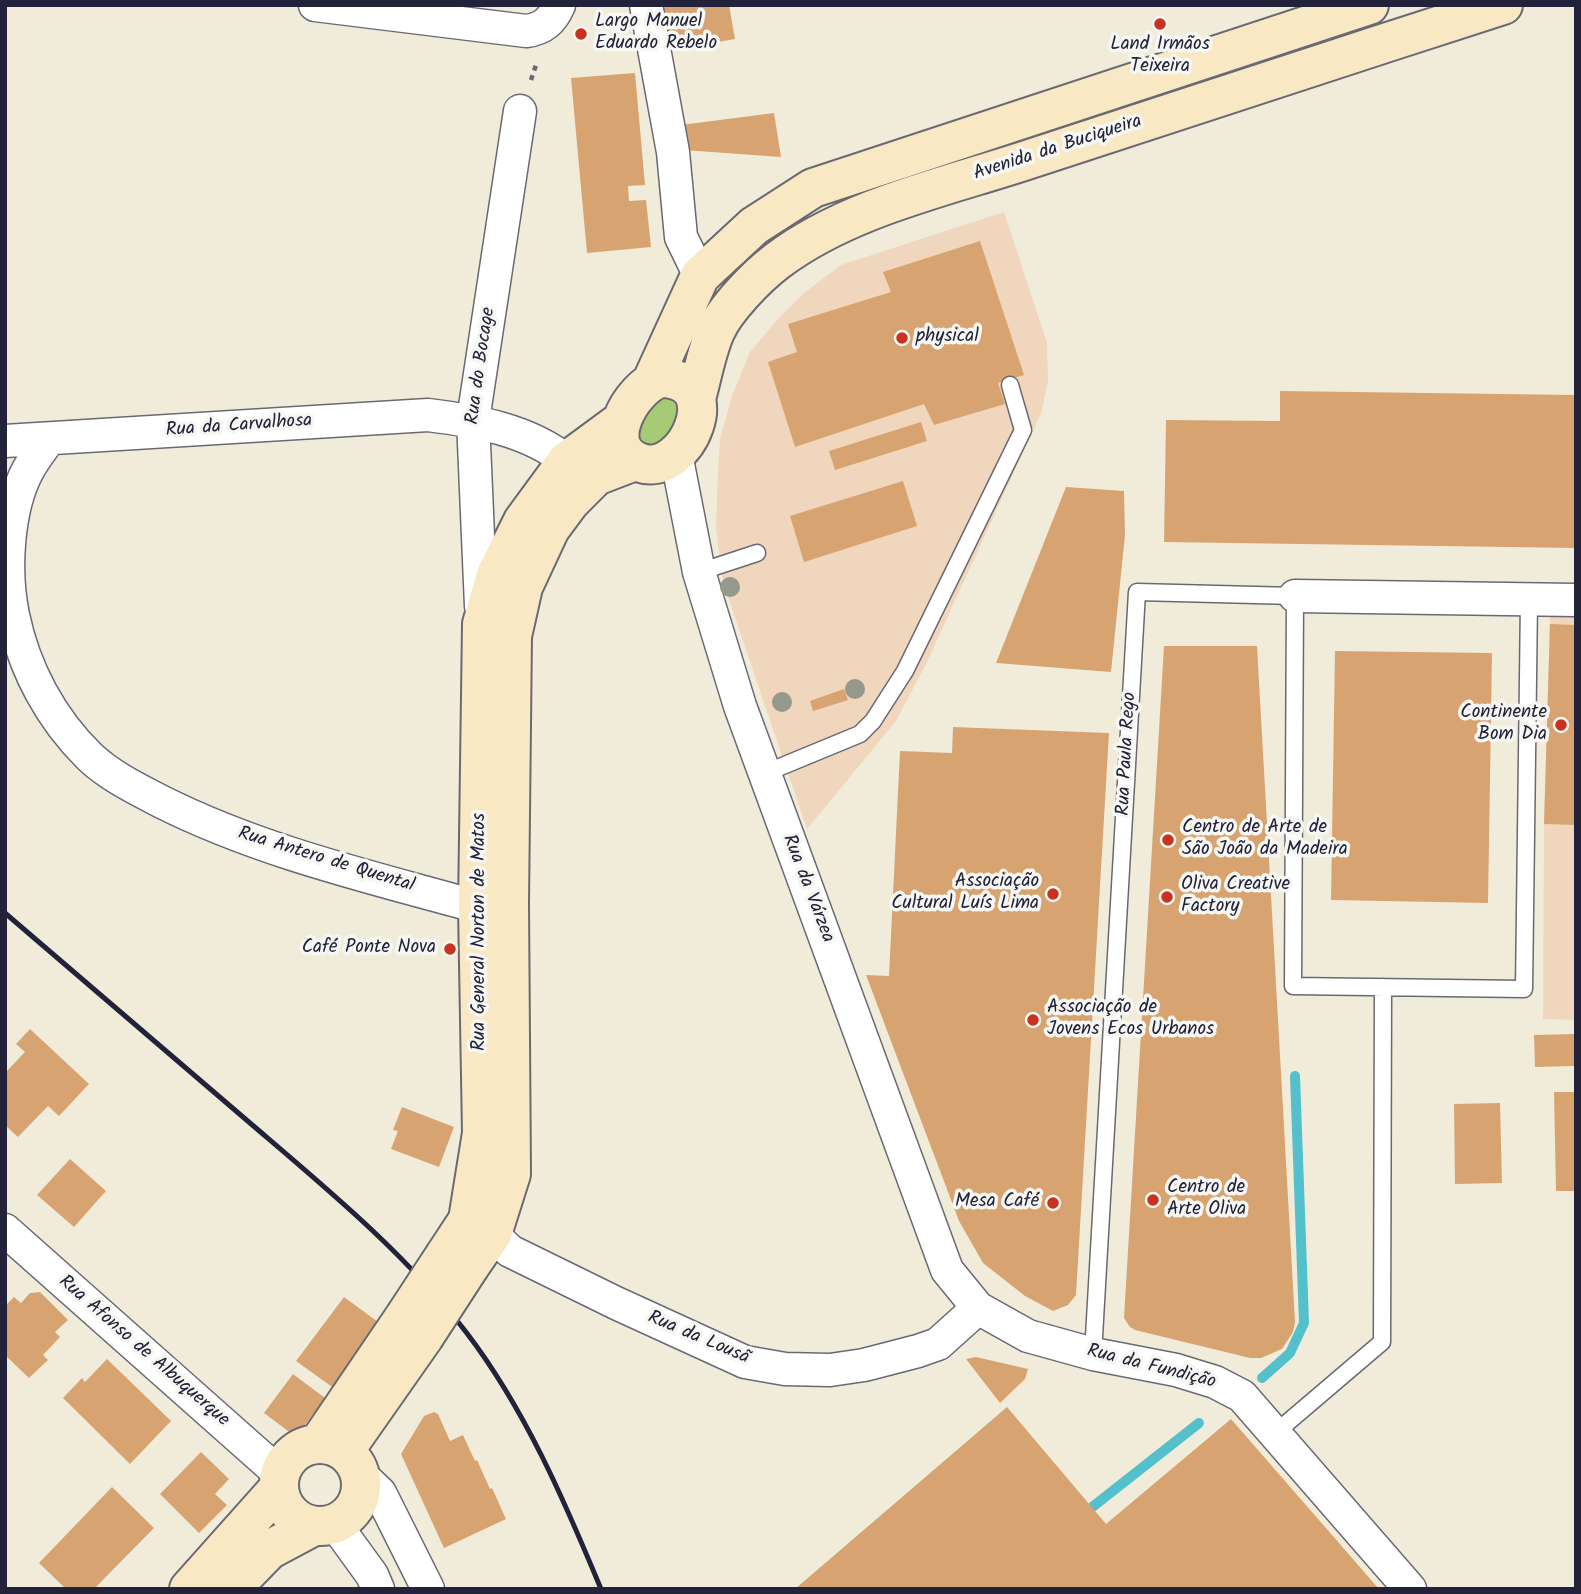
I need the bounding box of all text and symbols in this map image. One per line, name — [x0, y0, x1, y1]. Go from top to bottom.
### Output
place label: Largo Manuel Eduardo Rebelo — [595, 12, 717, 56]
marker: Land Irmãos Teixeira — [1152, 16, 1168, 32]
marker: Largo Manuel Eduardo Rebelo — [573, 26, 589, 42]
place label: Land Irmãos Teixeira — [1110, 35, 1210, 79]
street label: Avenida da Buciqueira — [971, 111, 1145, 187]
street label: Rua do Bocage — [462, 306, 502, 426]
place label: physical — [916, 327, 979, 349]
marker: physical — [894, 330, 910, 346]
street label: Rua da Carvalhosa — [165, 411, 313, 443]
street label: Rua Paula Rego — [1113, 692, 1143, 816]
place label: Continente Bom Dia — [1460, 703, 1547, 747]
marker: Continente Bom Dia — [1553, 717, 1569, 733]
street label: Rua General Norton de Matos — [470, 813, 492, 1051]
place label: Centro de Arte de São João da Madeira — [1182, 818, 1348, 862]
street label: Rua Antero de Quental — [235, 823, 417, 899]
street label: Rua da Várzea — [776, 832, 838, 946]
marker: Centro de Arte de São João da Madeira — [1160, 832, 1176, 848]
place label: Associação Cultural Luís Lima — [891, 872, 1039, 916]
place label: Oliva Creative Factory — [1181, 875, 1290, 919]
marker: Associação Cultural Luís Lima — [1045, 886, 1061, 902]
marker: Oliva Creative Factory — [1159, 889, 1175, 905]
place label: Café Ponte Nova — [302, 938, 436, 960]
marker: Café Ponte Nova — [442, 941, 458, 957]
place label: Associação de Jovens Ecos Urbanos — [1047, 998, 1214, 1042]
marker: Associação de Jovens Ecos Urbanos — [1025, 1012, 1041, 1028]
place label: Centro de Arte Oliva — [1167, 1178, 1246, 1222]
place label: Mesa Café — [955, 1192, 1039, 1214]
marker: Centro de Arte Oliva — [1145, 1192, 1161, 1208]
marker: Mesa Café — [1045, 1195, 1061, 1211]
street label: Rua Afonso de Albuquerque — [53, 1272, 233, 1432]
street label: Rua da Lousã — [644, 1307, 752, 1371]
street label: Rua da Fundição — [1084, 1341, 1218, 1395]

